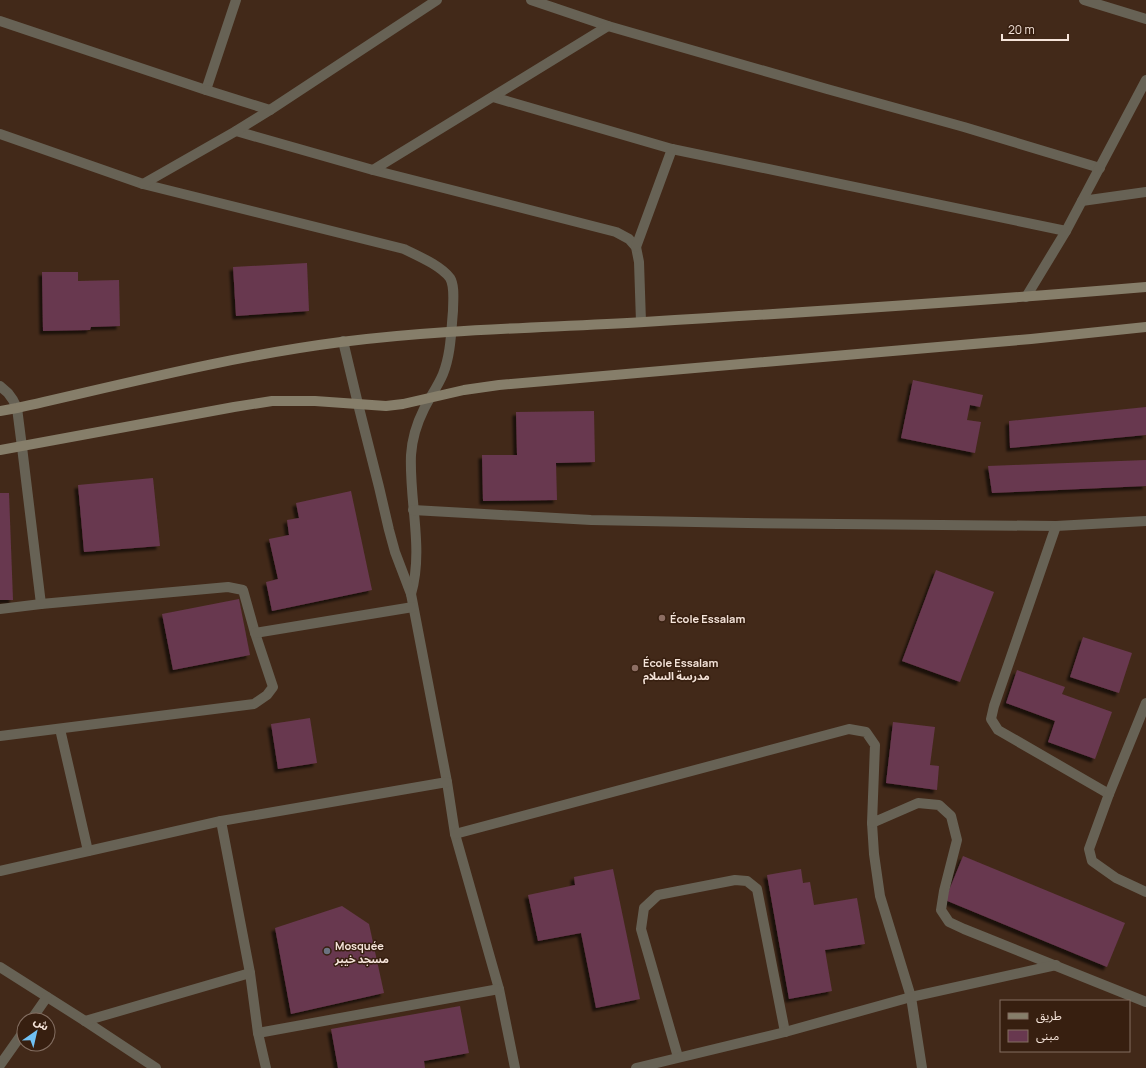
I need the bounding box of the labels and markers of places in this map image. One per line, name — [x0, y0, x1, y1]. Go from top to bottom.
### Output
place label: École Essalam — [670, 611, 745, 626]
marker: École Essalam — [657, 613, 667, 623]
place label: École Essalam مدرسة السلام — [643, 655, 718, 685]
marker: École Essalam مدرسة السلام — [630, 663, 640, 673]
place label: Mosquée مسجد خيبر — [334, 938, 389, 966]
marker: Mosquée مسجد خيبر — [322, 946, 332, 956]

